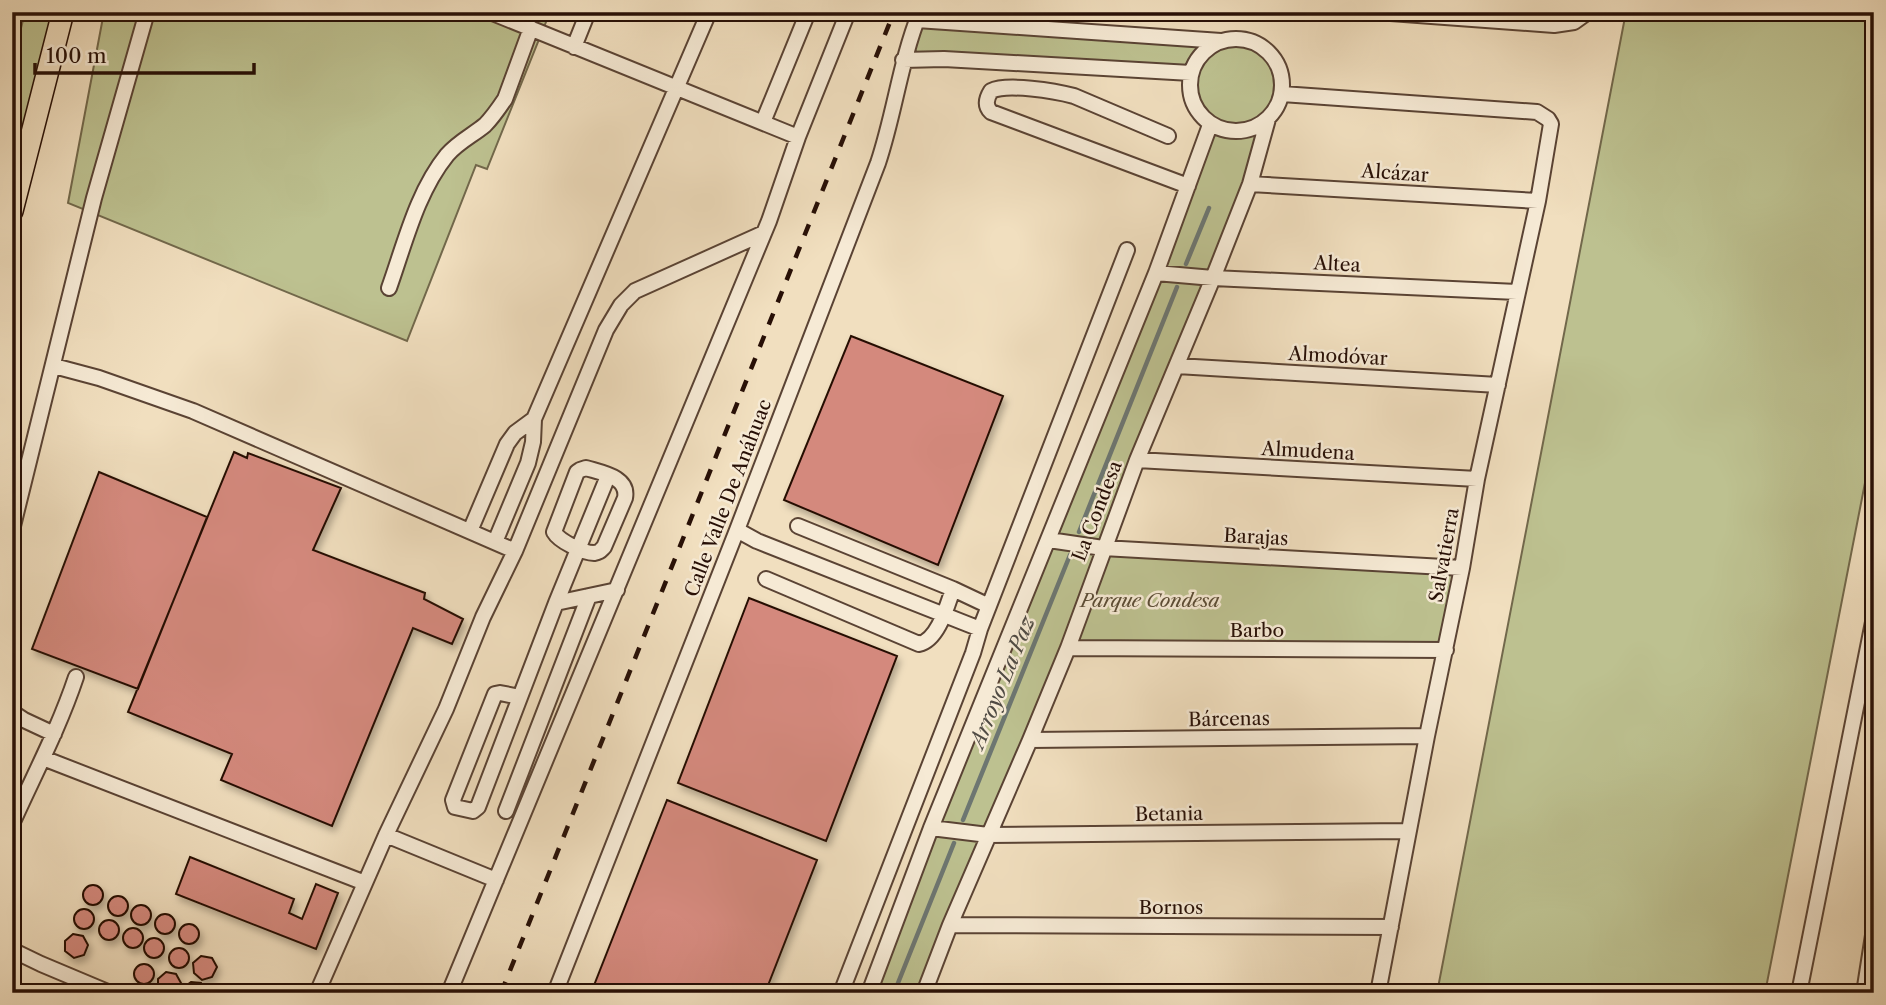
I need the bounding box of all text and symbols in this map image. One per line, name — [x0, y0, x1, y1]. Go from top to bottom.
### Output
scale bar — [35, 32, 254, 76]
text: 100 m — [46, 43, 107, 68]
street label: Alcázar — [1360, 159, 1429, 187]
street label: Altea — [1312, 251, 1361, 277]
street label: Almodóvar — [1287, 342, 1388, 370]
street label: Calle Valle De Anáhuac — [680, 396, 776, 600]
street label: Almudena — [1260, 437, 1355, 465]
street label: La Condesa — [1067, 457, 1127, 565]
street label: Salvatierra — [1424, 506, 1464, 604]
street label: Barajas — [1223, 524, 1289, 550]
park label: Parque Condesa — [1078, 589, 1220, 612]
water label: Arroyo La Paz — [963, 611, 1041, 754]
street label: Barbo — [1230, 619, 1284, 642]
street label: Bárcenas — [1188, 707, 1270, 731]
street label: Betania — [1135, 802, 1203, 826]
street label: Bornos — [1139, 896, 1203, 919]

